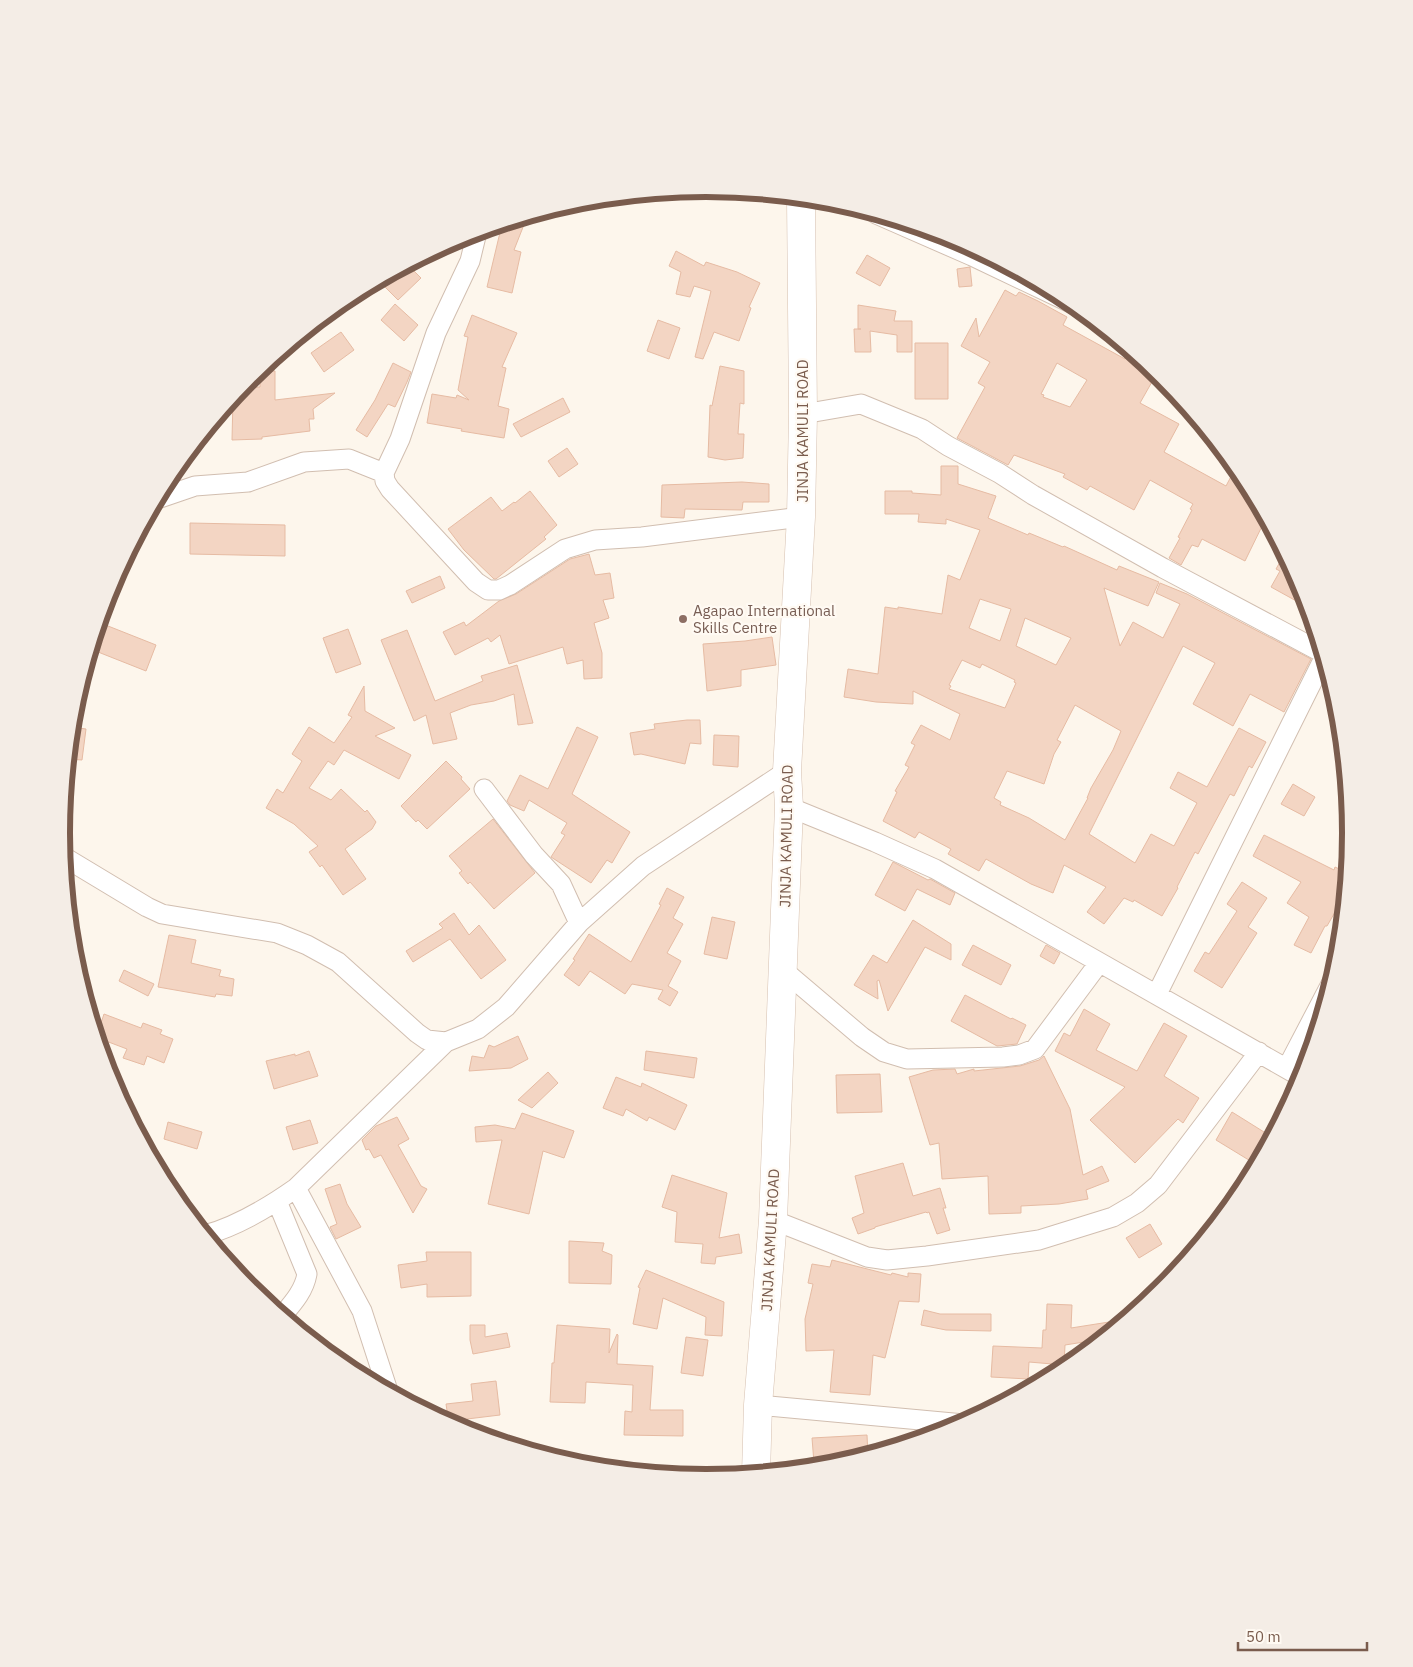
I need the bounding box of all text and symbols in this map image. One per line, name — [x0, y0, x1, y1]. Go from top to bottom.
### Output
street label: JINJA KAMULI ROAD — [793, 359, 812, 503]
place label: Agapao International Skills Centre — [693, 601, 835, 637]
marker: Agapao International Skills Centre — [677, 613, 689, 625]
street label: JINJA KAMULI ROAD — [775, 764, 797, 908]
street label: JINJA KAMULI ROAD — [757, 1168, 783, 1312]
scale bar — [1238, 1620, 1367, 1652]
text: 50 m — [1246, 1627, 1281, 1646]

